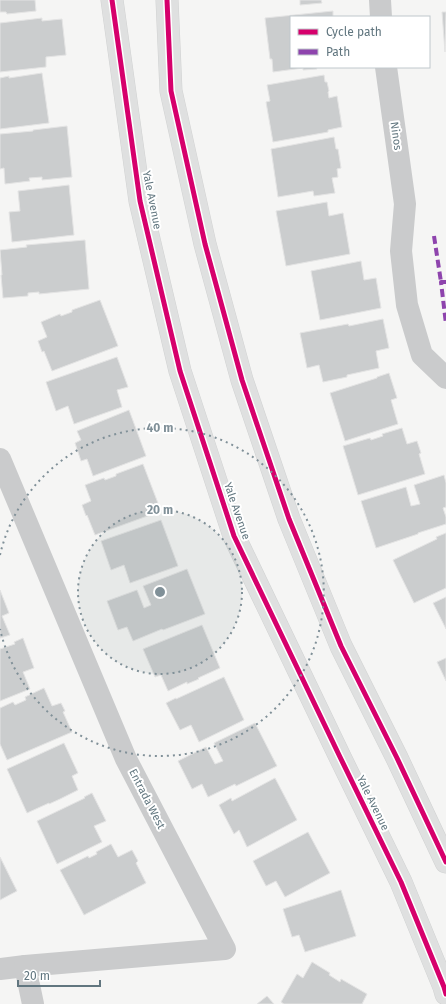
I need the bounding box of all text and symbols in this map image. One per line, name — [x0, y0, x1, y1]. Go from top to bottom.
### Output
legend — [290, 16, 430, 68]
text: Cycle path — [326, 25, 382, 39]
text: Path — [326, 45, 350, 59]
street label: Ninos — [388, 121, 404, 151]
street label: Yale Avenue — [140, 169, 164, 231]
text: 40 m — [147, 421, 173, 435]
street label: Yale Avenue — [221, 481, 253, 541]
text: 20 m — [147, 503, 173, 517]
centre of rings — [153, 585, 167, 599]
street label: Entrada West — [126, 767, 168, 831]
street label: Yale Avenue — [354, 773, 392, 833]
scale bar — [18, 962, 100, 988]
text: 20 m — [24, 969, 50, 983]

